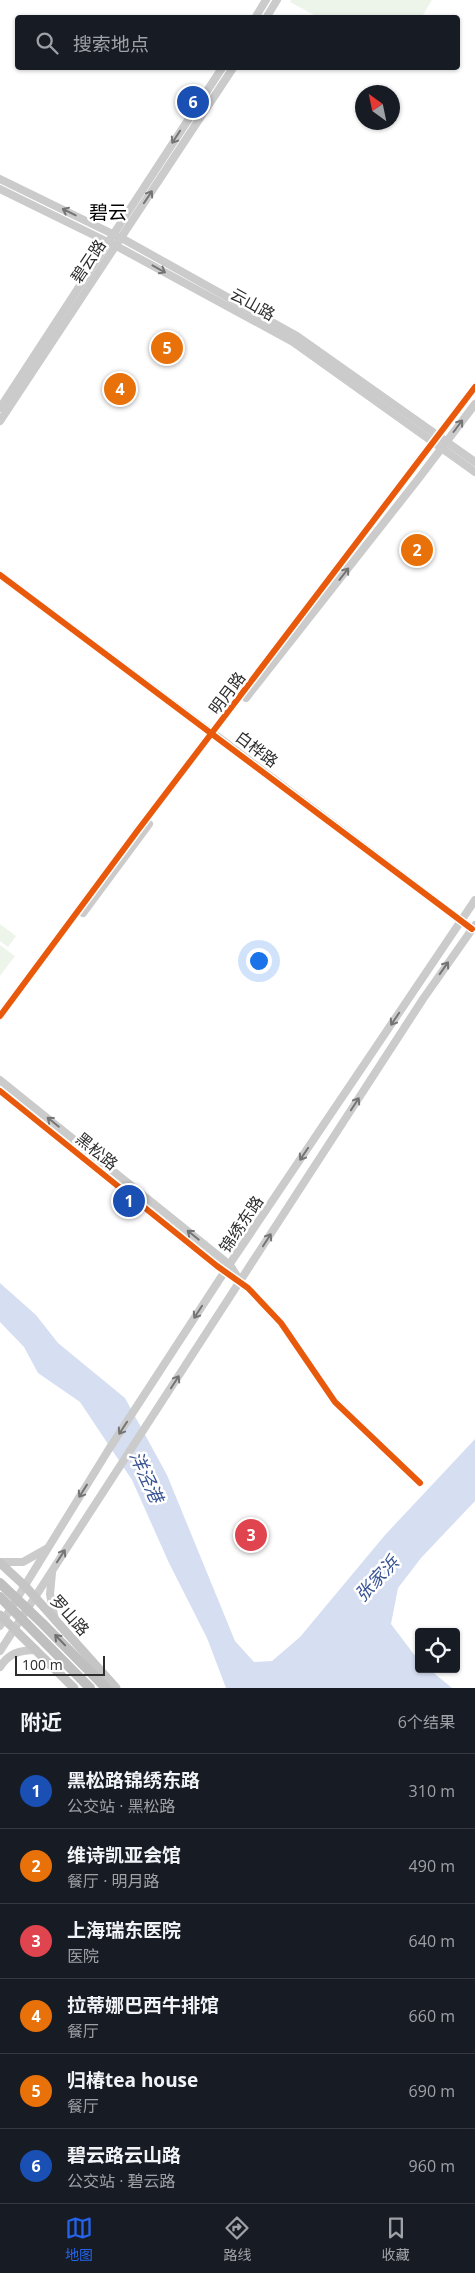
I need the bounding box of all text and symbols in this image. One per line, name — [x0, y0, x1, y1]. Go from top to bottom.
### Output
search box — [15, 15, 460, 70]
icon: search — [33, 29, 61, 57]
text: 搜索地点 — [73, 31, 149, 57]
pin: 6 — [177, 83, 209, 121]
north arrow — [355, 85, 400, 130]
one-way arrow — [170, 130, 180, 144]
one-way arrow — [143, 190, 154, 204]
district label: 碧云 — [89, 199, 127, 225]
one-way arrow — [62, 207, 77, 216]
street label: 碧云路 — [65, 235, 111, 287]
one-way arrow — [151, 264, 165, 274]
street label: 云山路 — [227, 283, 279, 325]
pin: 5 — [151, 329, 183, 367]
pin: 4 — [104, 370, 136, 408]
one-way arrow — [453, 420, 464, 433]
pin: 2 — [401, 531, 433, 569]
one-way arrow — [339, 568, 350, 581]
street label: 明月路 — [204, 667, 250, 719]
street label: 白桦路 — [231, 726, 283, 772]
your location — [246, 948, 272, 974]
one-way arrow — [439, 961, 449, 975]
one-way arrow — [390, 1011, 400, 1025]
one-way arrow — [350, 1097, 360, 1111]
one-way arrow — [47, 1117, 60, 1128]
street label: 黑松路 — [71, 1127, 123, 1175]
one-way arrow — [299, 1146, 309, 1160]
pin: 1 — [113, 1182, 145, 1220]
street label: 锦绣东路 — [214, 1191, 268, 1257]
one-way arrow — [187, 1230, 200, 1241]
one-way arrow — [261, 1233, 272, 1247]
one-way arrow — [193, 1305, 203, 1319]
one-way arrow — [170, 1375, 180, 1389]
one-way arrow — [117, 1421, 128, 1435]
water label: 洋泾港 — [125, 1447, 170, 1509]
one-way arrow — [78, 1483, 88, 1497]
pin: 3 — [235, 1516, 267, 1554]
water label: 张家浜 — [349, 1549, 405, 1606]
one-way arrow — [56, 1550, 66, 1564]
street label: 罗山路 — [46, 1590, 94, 1640]
map controls — [415, 1628, 460, 1673]
button: locate — [415, 1628, 460, 1673]
one-way arrow — [54, 1634, 66, 1647]
scale bar — [15, 1653, 105, 1676]
text: 100 m — [22, 1655, 63, 1674]
text: 附近 — [20, 1708, 62, 1736]
text: 6个结果 — [398, 1711, 455, 1733]
text: 黑松路锦绣东路 — [67, 1767, 200, 1793]
text: 1 — [31, 1780, 41, 1802]
text: 310 m — [409, 1780, 455, 1802]
text: 公交站 · 黑松路 — [67, 1795, 176, 1817]
text: 维诗凯亚会馆 — [67, 1842, 181, 1868]
text: 2 — [31, 1855, 41, 1877]
text: 490 m — [409, 1855, 455, 1877]
text: 餐厅 · 明月路 — [67, 1870, 160, 1892]
text: 上海瑞东医院 — [67, 1917, 181, 1943]
text: 3 — [31, 1930, 41, 1952]
text: 640 m — [409, 1930, 455, 1952]
text: 医院 — [67, 1945, 99, 1967]
text: 拉蒂娜巴西牛排馆 — [67, 1992, 219, 2018]
text: 4 — [31, 2005, 41, 2027]
text: 660 m — [409, 2005, 455, 2027]
text: 餐厅 — [67, 2020, 99, 2042]
text: 归椿tea house — [67, 2067, 198, 2093]
text: 5 — [31, 2080, 41, 2102]
text: 690 m — [409, 2080, 455, 2102]
text: 餐厅 — [67, 2095, 99, 2117]
text: 碧云路云山路 — [67, 2142, 181, 2168]
text: 6 — [31, 2155, 41, 2177]
text: 960 m — [409, 2155, 455, 2177]
text: 公交站 · 碧云路 — [67, 2170, 176, 2192]
tab: 地图 — [65, 2214, 93, 2264]
tab: 路线 — [223, 2214, 251, 2264]
tab: 收藏 — [382, 2214, 410, 2264]

